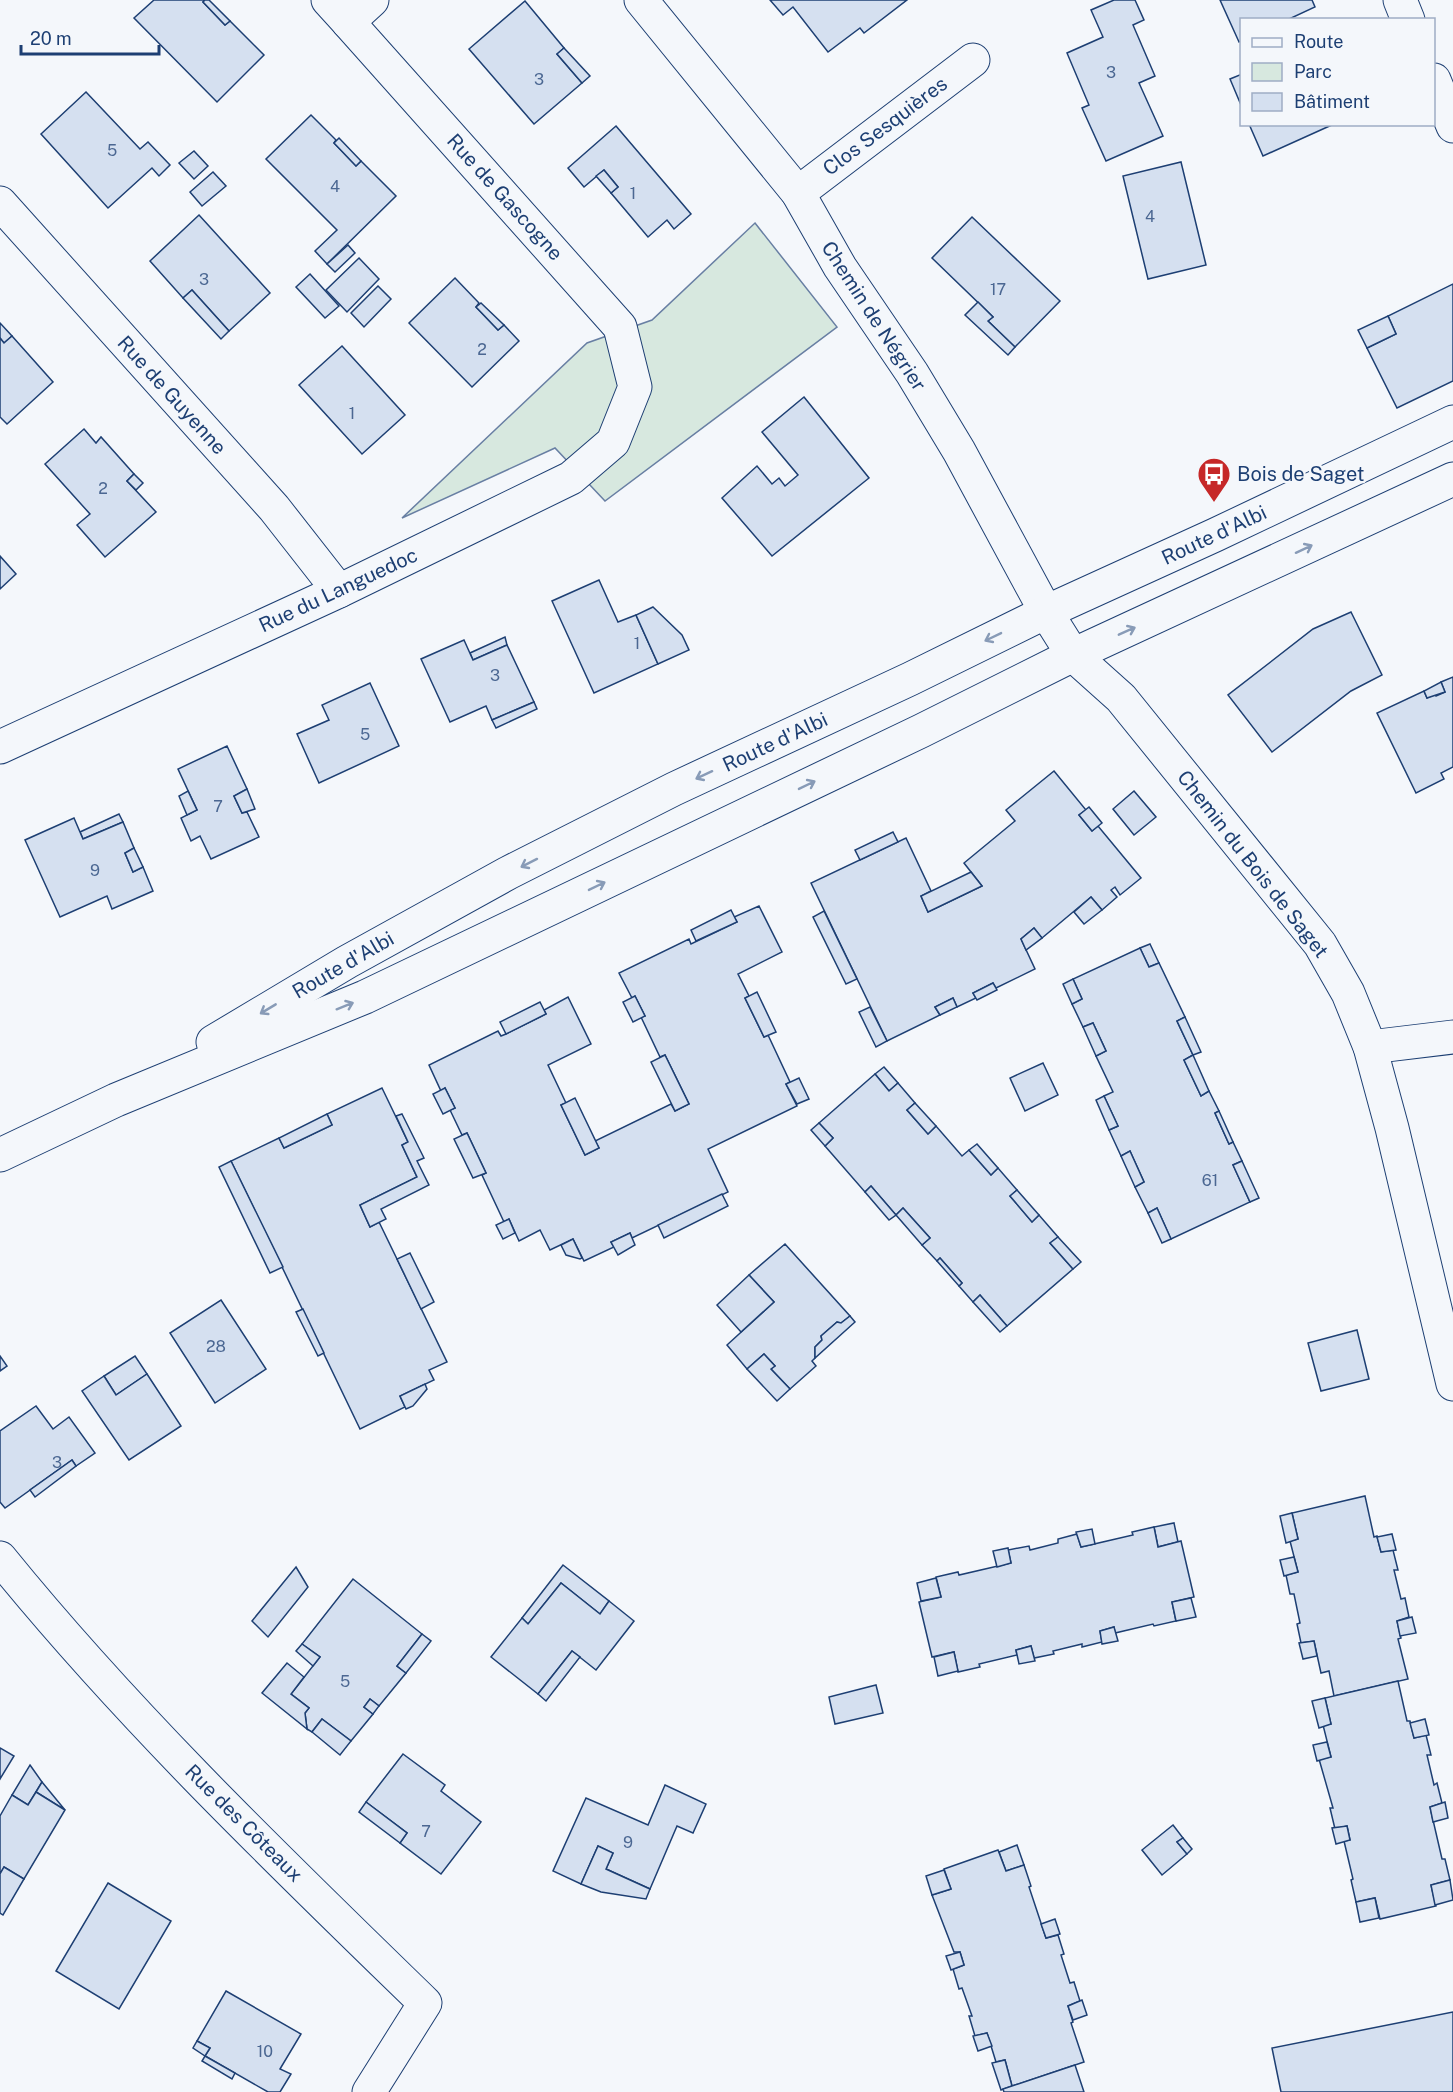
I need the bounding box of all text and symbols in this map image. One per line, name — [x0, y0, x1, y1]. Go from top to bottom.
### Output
scale bar — [21, 18, 159, 56]
legend — [1240, 18, 1435, 126]
text: 20 m — [30, 28, 72, 49]
text: Route — [1294, 31, 1343, 52]
text: Parc — [1294, 61, 1332, 82]
house number: 3 — [1106, 63, 1116, 82]
house number: 3 — [534, 70, 544, 89]
street label: Clos Sesquières — [818, 72, 952, 180]
text: Bâtiment — [1294, 91, 1370, 112]
street label: Rue de Gascogne — [442, 129, 568, 265]
house number: 5 — [107, 141, 117, 160]
house number: 4 — [330, 177, 340, 196]
house number: 1 — [630, 184, 636, 203]
house number: 4 — [1145, 207, 1155, 226]
street label: Chemin de Négrier — [817, 237, 931, 396]
house number: 3 — [199, 270, 209, 289]
house number: 17 — [990, 280, 1006, 299]
street label: Rue de Guyenne — [112, 331, 232, 459]
house number: 2 — [477, 340, 487, 359]
house number: 1 — [349, 404, 355, 423]
bus stop icon: Bois de Saget — [1196, 456, 1232, 503]
place label: Bois de Saget — [1237, 462, 1365, 486]
house number: 2 — [98, 479, 108, 498]
street label: Route d'Albi — [1158, 500, 1270, 570]
street label: Rue du Languedoc — [255, 543, 421, 637]
one-way arrow — [1294, 543, 1312, 554]
one-way arrow — [1117, 624, 1135, 636]
one-way arrow — [985, 632, 1003, 644]
house number: 1 — [634, 634, 640, 653]
house number: 3 — [490, 666, 500, 685]
street label: Route d'Albi — [719, 707, 831, 777]
house number: 5 — [360, 725, 370, 744]
street label: Chemin du Bois de Saget — [1172, 766, 1334, 962]
one-way arrow — [695, 770, 713, 782]
one-way arrow — [798, 778, 816, 790]
house number: 7 — [213, 797, 223, 816]
one-way arrow — [521, 857, 539, 869]
house number: 9 — [90, 861, 100, 880]
one-way arrow — [587, 880, 605, 891]
street label: Route d'Albi — [288, 926, 398, 1004]
one-way arrow — [335, 1000, 354, 1011]
one-way arrow — [260, 1004, 277, 1016]
house number: 61 — [1202, 1171, 1218, 1190]
house number: 28 — [206, 1337, 226, 1356]
house number: 3 — [52, 1453, 62, 1472]
house number: 5 — [340, 1672, 350, 1691]
street label: Rue des Côteaux — [180, 1759, 308, 1887]
house number: 7 — [421, 1822, 431, 1841]
house number: 9 — [623, 1833, 633, 1852]
house number: 10 — [257, 2042, 273, 2061]

